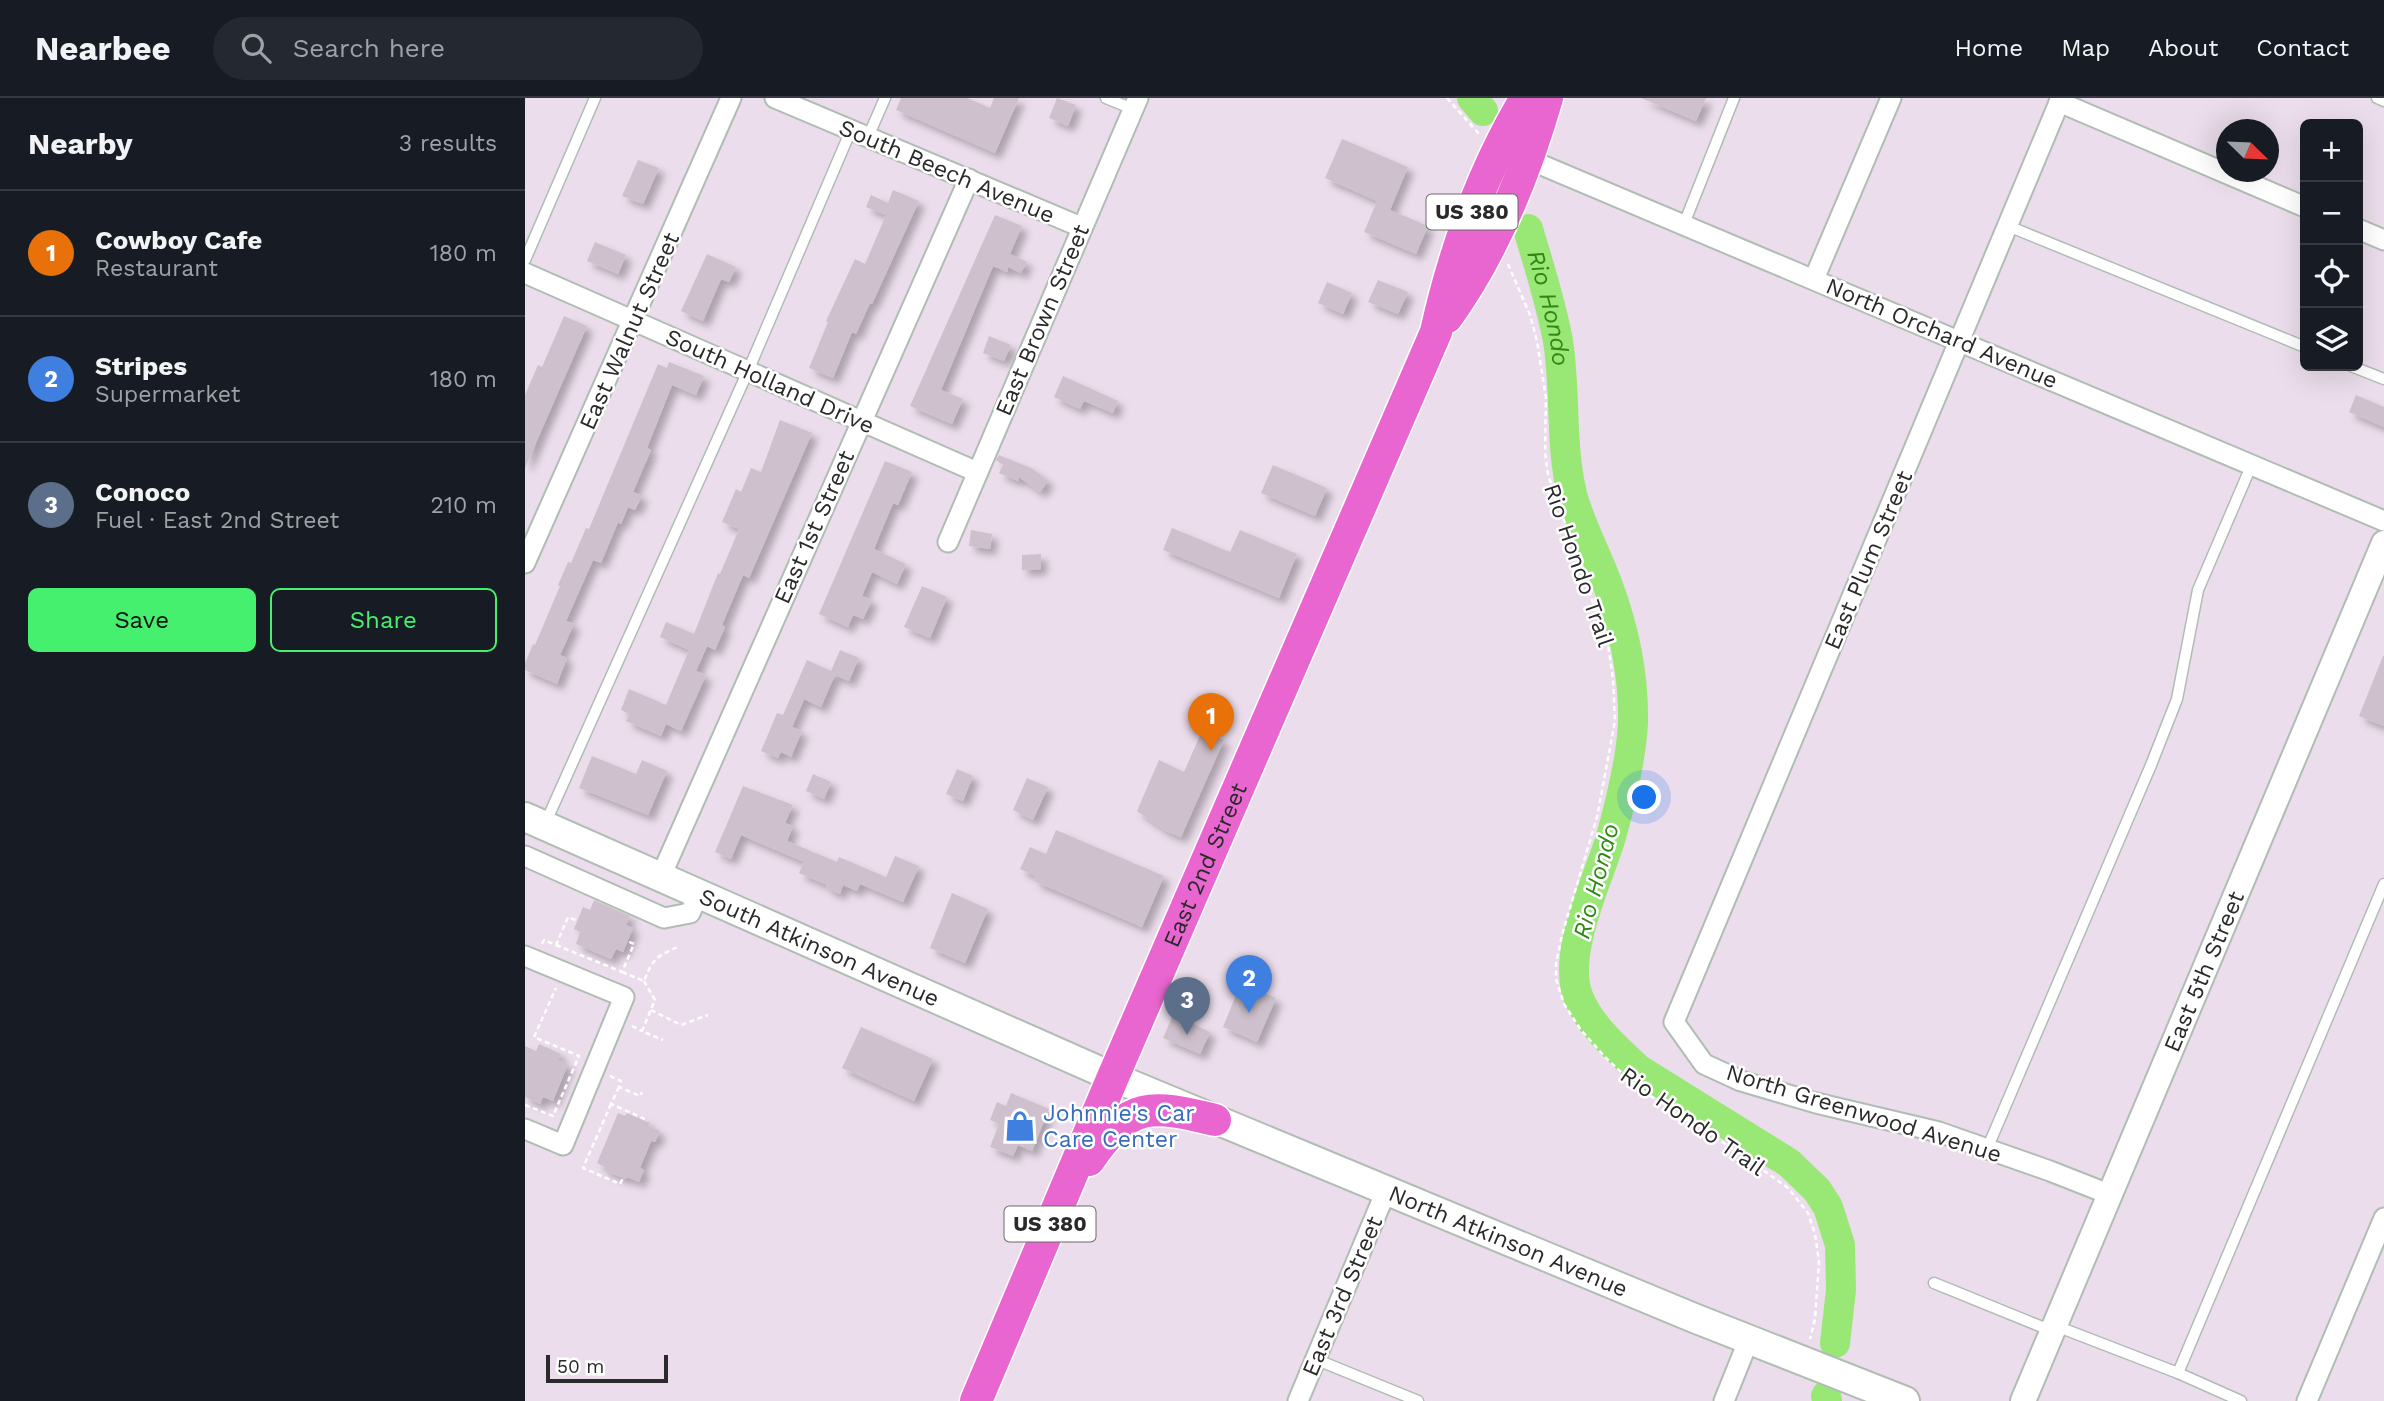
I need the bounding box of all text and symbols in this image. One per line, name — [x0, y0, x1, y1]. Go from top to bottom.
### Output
search box — [213, 17, 703, 80]
text: Nearbee — [35, 29, 171, 68]
icon: search — [237, 29, 275, 67]
text: Search here — [293, 33, 445, 63]
text: Home — [1955, 34, 2023, 62]
text: Map — [2061, 34, 2110, 62]
text: About — [2148, 34, 2218, 62]
text: Contact — [2256, 34, 2349, 62]
street label: South Beech Avenue — [835, 114, 1059, 229]
north arrow — [2216, 119, 2279, 182]
map controls — [2300, 119, 2363, 371]
button: + — [2300, 119, 2363, 182]
text: Nearby — [28, 126, 133, 161]
text: 3 results — [399, 130, 497, 157]
button: − — [2300, 182, 2363, 245]
road number: US 380 — [1427, 194, 1517, 230]
street label: East Brown Street — [990, 220, 1095, 420]
text: Cowboy Cafe — [95, 225, 262, 255]
street label: East Walnut Street — [574, 228, 685, 434]
text: 1 — [46, 240, 56, 267]
text: 180 m — [430, 240, 497, 267]
button: locate — [2300, 245, 2363, 308]
water label: Rio Hondo — [1521, 247, 1575, 367]
text: Restaurant — [95, 255, 218, 282]
street label: North Orchard Avenue — [1822, 272, 2062, 395]
button: layers — [2300, 308, 2363, 371]
street label: South Holland Drive — [661, 323, 878, 440]
text: Stripes — [95, 351, 187, 381]
text: 2 — [44, 366, 58, 393]
text: 180 m — [430, 366, 497, 393]
text: Supermarket — [95, 381, 240, 408]
street label: East 1st Street — [769, 446, 860, 608]
street label: East Plum Street — [1819, 466, 1918, 654]
text: Conoco — [95, 477, 190, 507]
street label: Rio Hondo Trail — [1538, 480, 1619, 650]
text: 3 — [44, 492, 58, 519]
text: 210 m — [431, 492, 497, 519]
text: Fuel · East 2nd Street — [95, 507, 339, 534]
button: Save — [28, 588, 256, 652]
button: Share — [270, 588, 497, 652]
pin: 1 — [1188, 693, 1234, 751]
street label: East 2nd Street — [1158, 778, 1253, 951]
your location — [1627, 780, 1661, 814]
water label: Rio Hondo — [1567, 820, 1625, 942]
street label: South Atkinson Avenue — [695, 883, 943, 1013]
street label: East 5th Street — [2158, 887, 2250, 1056]
pin: 2 — [1226, 955, 1272, 1013]
pin: 3 — [1164, 977, 1210, 1035]
street label: North Greenwood Avenue — [1723, 1059, 2005, 1168]
street label: Rio Hondo Trail — [1615, 1061, 1770, 1181]
place label: Johnnie's Car Care Center — [1043, 1100, 1195, 1153]
shop icon: Johnnie's Car Care Center — [1003, 1109, 1037, 1143]
street label: North Atkinson Avenue — [1385, 1180, 1632, 1303]
road number: US 380 — [1005, 1206, 1095, 1242]
street label: East 3rd Street — [1297, 1212, 1388, 1380]
scale bar — [546, 1352, 669, 1384]
text: 50 m — [557, 1355, 604, 1378]

